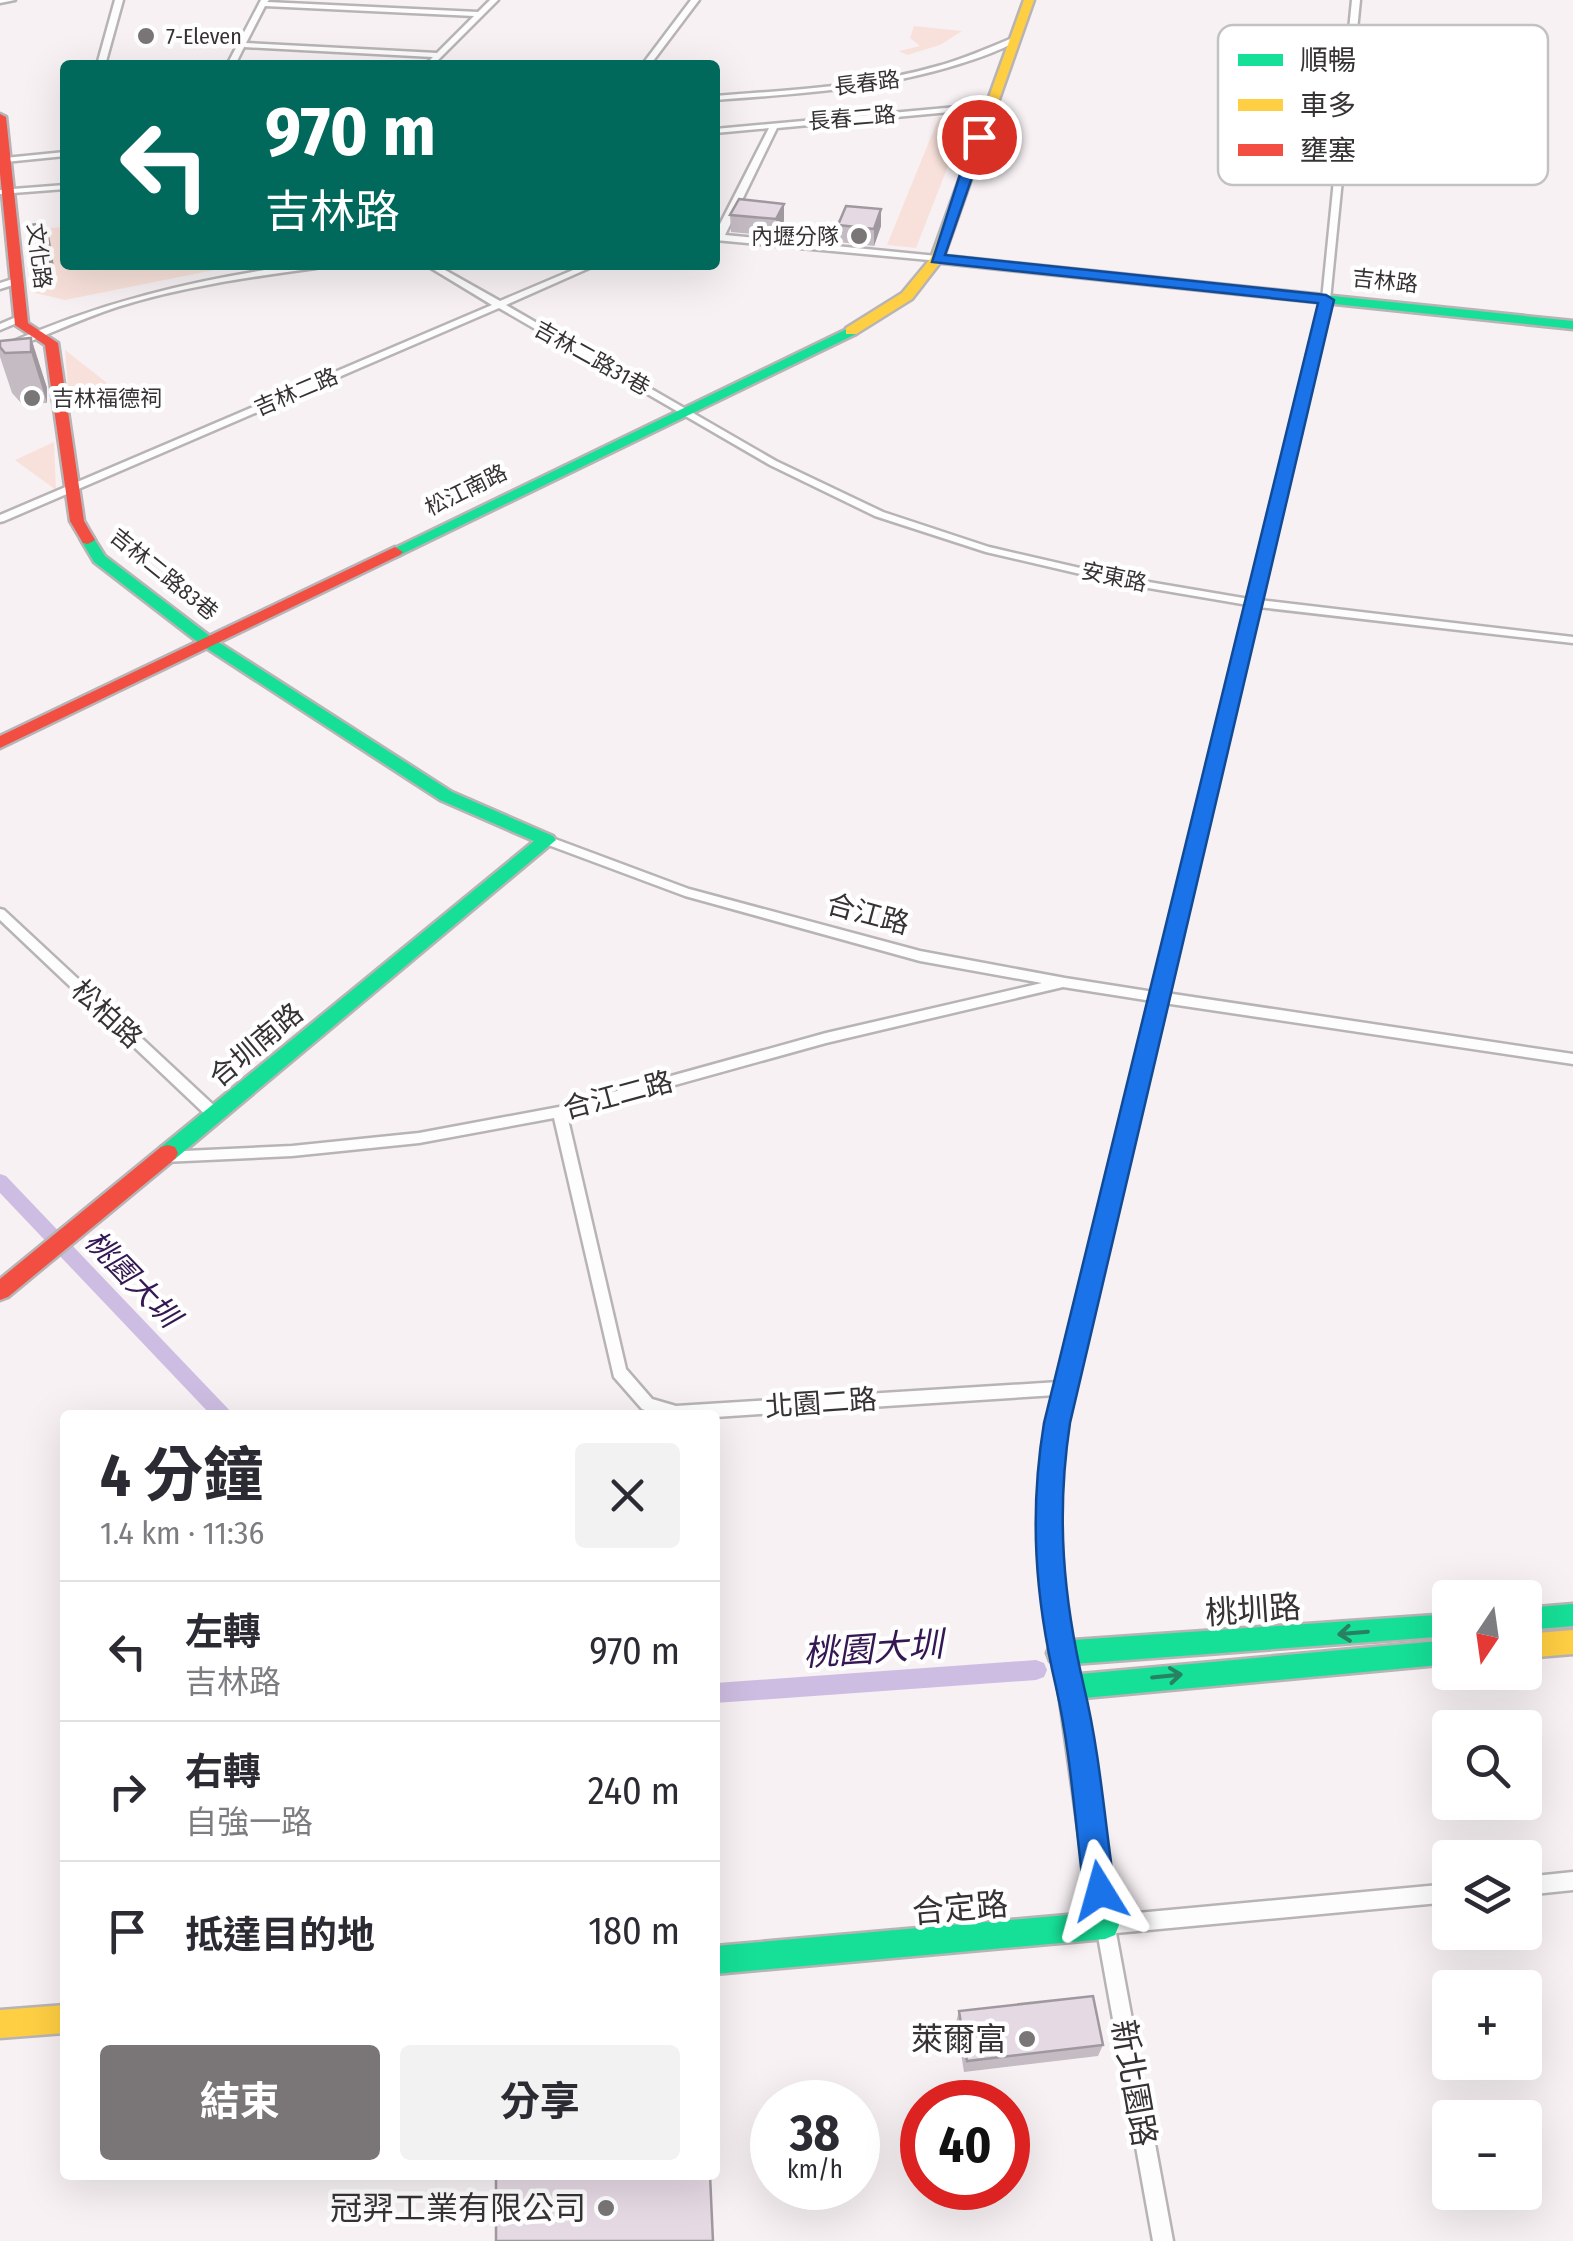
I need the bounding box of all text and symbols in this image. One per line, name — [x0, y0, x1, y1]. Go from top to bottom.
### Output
place label: 7-Eleven — [166, 23, 242, 50]
marker: 7-Eleven — [135, 25, 157, 47]
legend — [1218, 25, 1548, 185]
text: 順暢 — [1300, 44, 1356, 77]
street label: 長春路 — [833, 66, 901, 100]
text: 車多 — [1300, 89, 1356, 122]
text: 970 m — [265, 90, 436, 174]
pin — [937, 95, 1022, 180]
icon: left — [100, 100, 230, 230]
street label: 長春二路 — [807, 101, 897, 135]
icon: arrive — [952, 110, 1007, 165]
text: 壅塞 — [1300, 134, 1356, 167]
text: 吉林路 — [265, 185, 400, 239]
street label: 文化路 — [22, 222, 56, 290]
place label: 內壢分隊 — [751, 223, 839, 250]
marker: 內壢分隊 — [848, 225, 870, 247]
street label: 吉林路 — [1351, 264, 1419, 298]
street label: 吉林二路31巷 — [529, 315, 655, 401]
street label: 吉林二路 — [250, 362, 342, 422]
place label: 吉林福德祠 — [52, 385, 162, 412]
marker: 吉林福德祠 — [21, 387, 43, 409]
street label: 松江南路 — [421, 459, 511, 521]
street label: 吉林二路83巷 — [105, 522, 223, 626]
street label: 安東路 — [1079, 557, 1149, 597]
street label: 合江路 — [823, 887, 913, 941]
street label: 松柏路 — [65, 973, 149, 1055]
street label: 合圳南路 — [202, 996, 310, 1094]
street label: 合江二路 — [560, 1065, 676, 1125]
water label: 桃園大圳 — [77, 1223, 189, 1338]
street label: 北園二路 — [764, 1383, 878, 1423]
text: 4 分鐘 — [100, 1440, 263, 1512]
button: close — [575, 1443, 680, 1548]
text: 1.4 km · 11:36 — [100, 1514, 264, 1552]
north arrow — [1432, 1580, 1542, 1690]
map controls — [1432, 1580, 1542, 2210]
street label: 桃圳路 — [1204, 1588, 1302, 1632]
text: 左轉 — [185, 1609, 261, 1655]
water label: 桃園大圳 — [802, 1623, 949, 1675]
icon: left — [100, 1624, 155, 1679]
one-way arrow — [1337, 1624, 1369, 1643]
text: 970 m — [589, 1628, 680, 1674]
text: 吉林路 — [185, 1663, 281, 1701]
one-way arrow — [1150, 1666, 1183, 1685]
button: search — [1432, 1710, 1542, 1820]
text: 右轉 — [185, 1749, 261, 1795]
icon: right — [100, 1764, 155, 1819]
text: 240 m — [588, 1768, 680, 1814]
text: 自強一路 — [185, 1803, 313, 1841]
position arrow — [1048, 1839, 1152, 1943]
button: layers — [1432, 1840, 1542, 1950]
street label: 合定路 — [911, 1885, 1009, 1931]
icon: arrive — [100, 1904, 155, 1959]
text: 180 m — [588, 1908, 680, 1954]
text: 抵達目的地 — [185, 1912, 375, 1958]
button: + — [1432, 1970, 1542, 2080]
street label: 新北園路 — [1104, 2017, 1164, 2149]
place label: 萊爾富 — [911, 2020, 1007, 2058]
marker: 萊爾富 — [1016, 2028, 1038, 2050]
button: 結束 — [100, 2045, 380, 2160]
button: 分享 — [400, 2045, 680, 2160]
speed limit sign: 40 — [900, 2080, 1030, 2210]
button: − — [1432, 2100, 1542, 2210]
text: 38 — [790, 2103, 840, 2163]
text: km/h — [787, 2155, 843, 2185]
place label: 冠羿工業有限公司 — [330, 2189, 586, 2227]
marker: 冠羿工業有限公司 — [595, 2197, 617, 2219]

